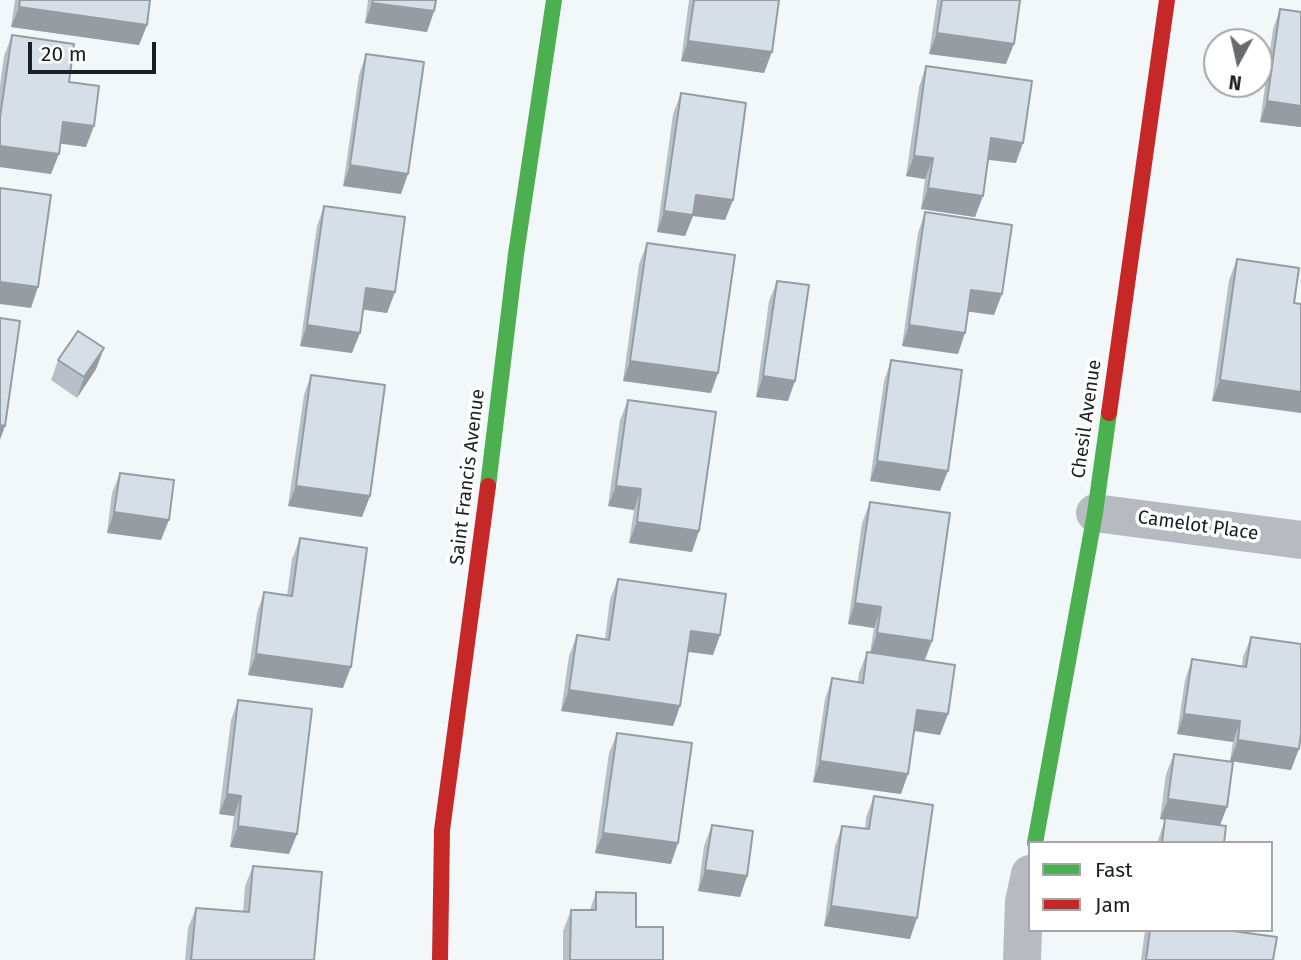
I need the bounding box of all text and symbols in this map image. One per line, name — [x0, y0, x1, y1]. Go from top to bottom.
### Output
scale bar — [32, 28, 159, 72]
north arrow — [1203, 28, 1273, 98]
text: 20 m — [41, 41, 87, 67]
text: N — [1227, 70, 1243, 95]
street label: Chesil Avenue — [1067, 358, 1107, 480]
street label: Saint Francis Avenue — [446, 388, 490, 566]
street label: Camelot Place — [1136, 506, 1260, 546]
legend — [1028, 841, 1273, 932]
text: Fast — [1095, 857, 1133, 883]
text: Jam — [1095, 892, 1131, 918]

